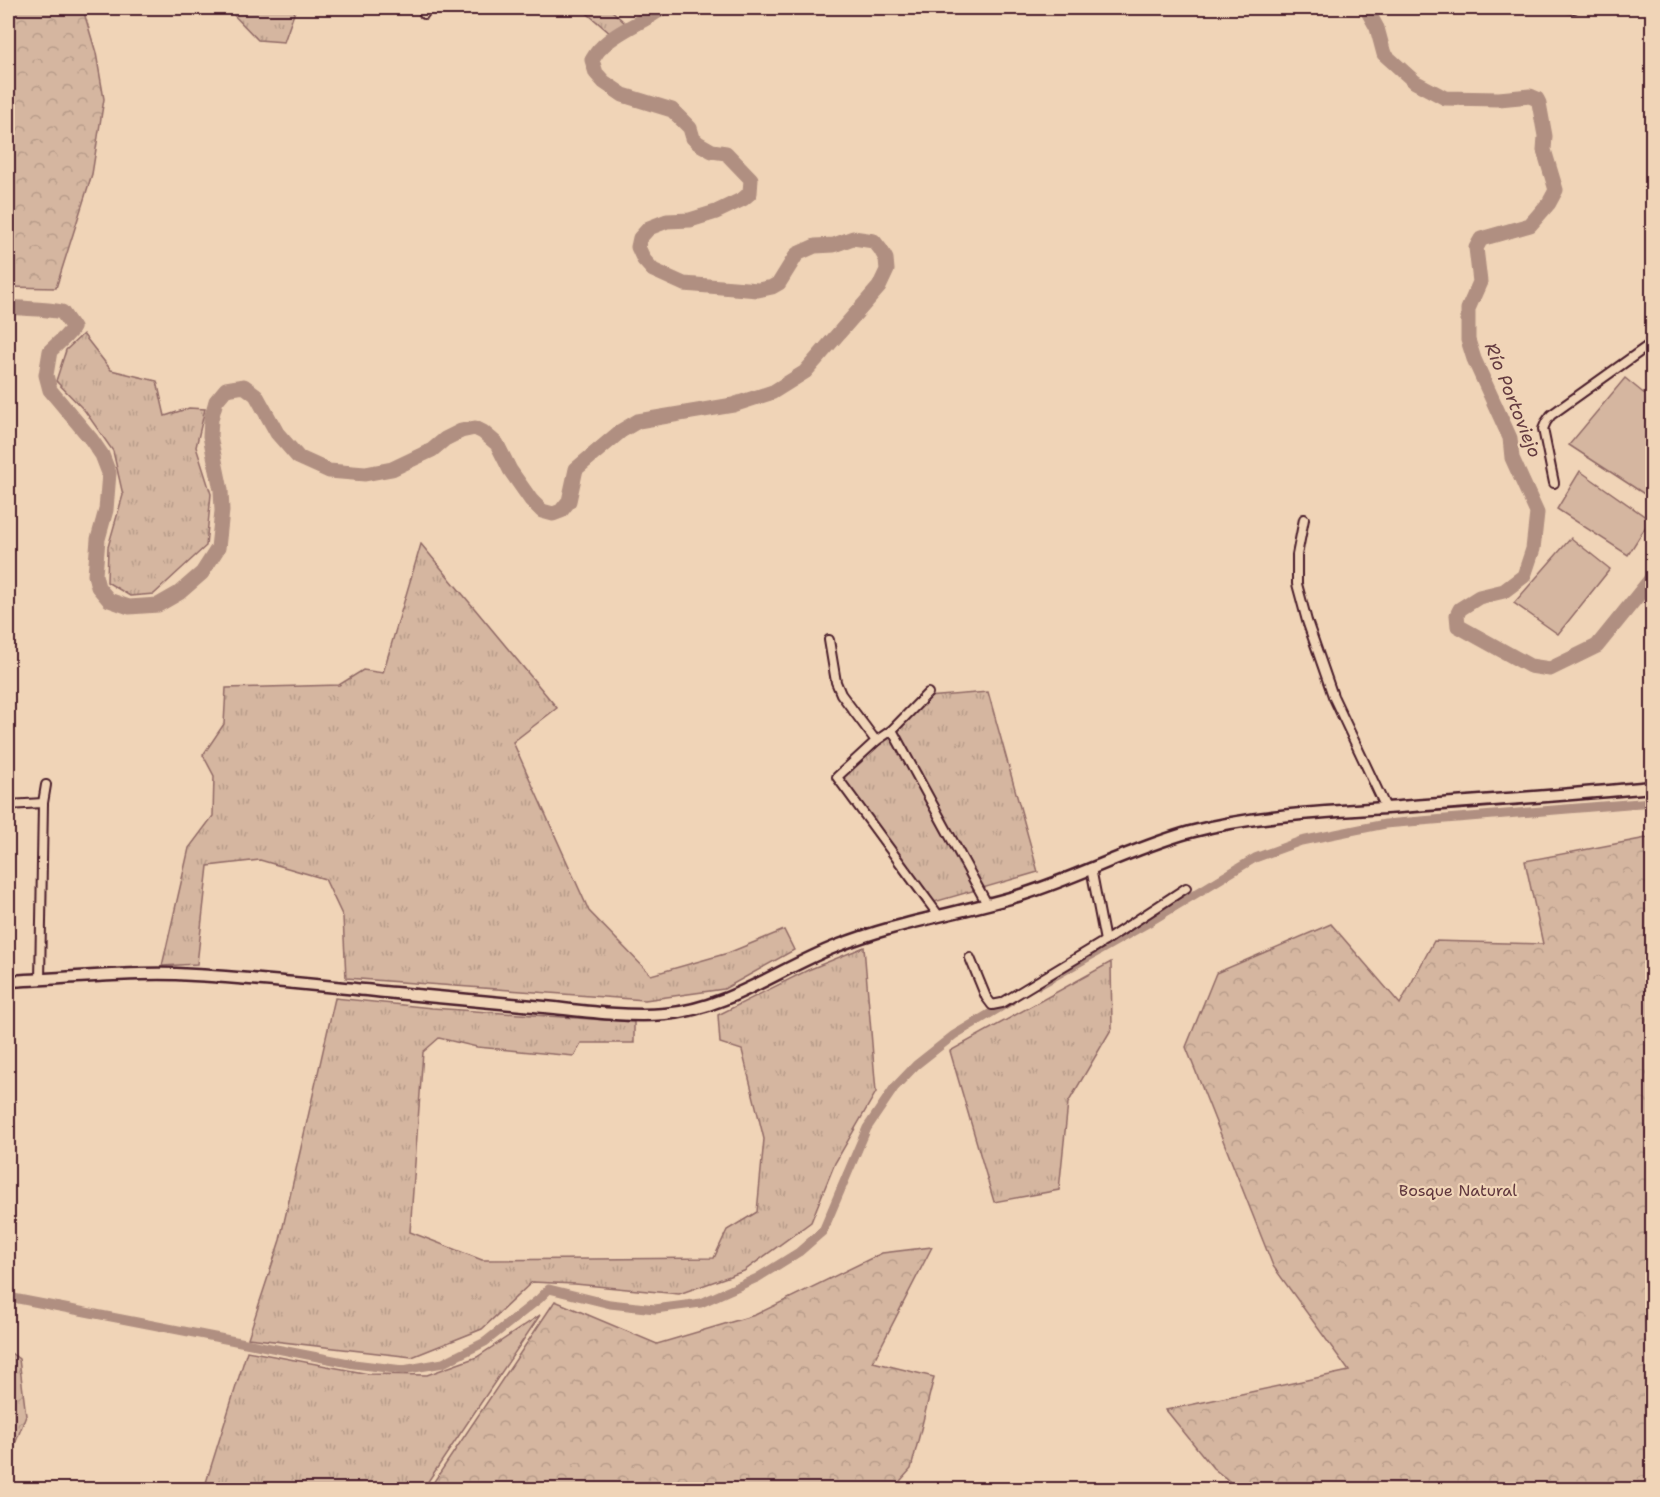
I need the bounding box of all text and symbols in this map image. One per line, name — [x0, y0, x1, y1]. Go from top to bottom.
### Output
water label: Río Portoviejo — [1479, 339, 1547, 461]
park label: Bosque Natural — [1399, 1180, 1517, 1201]

